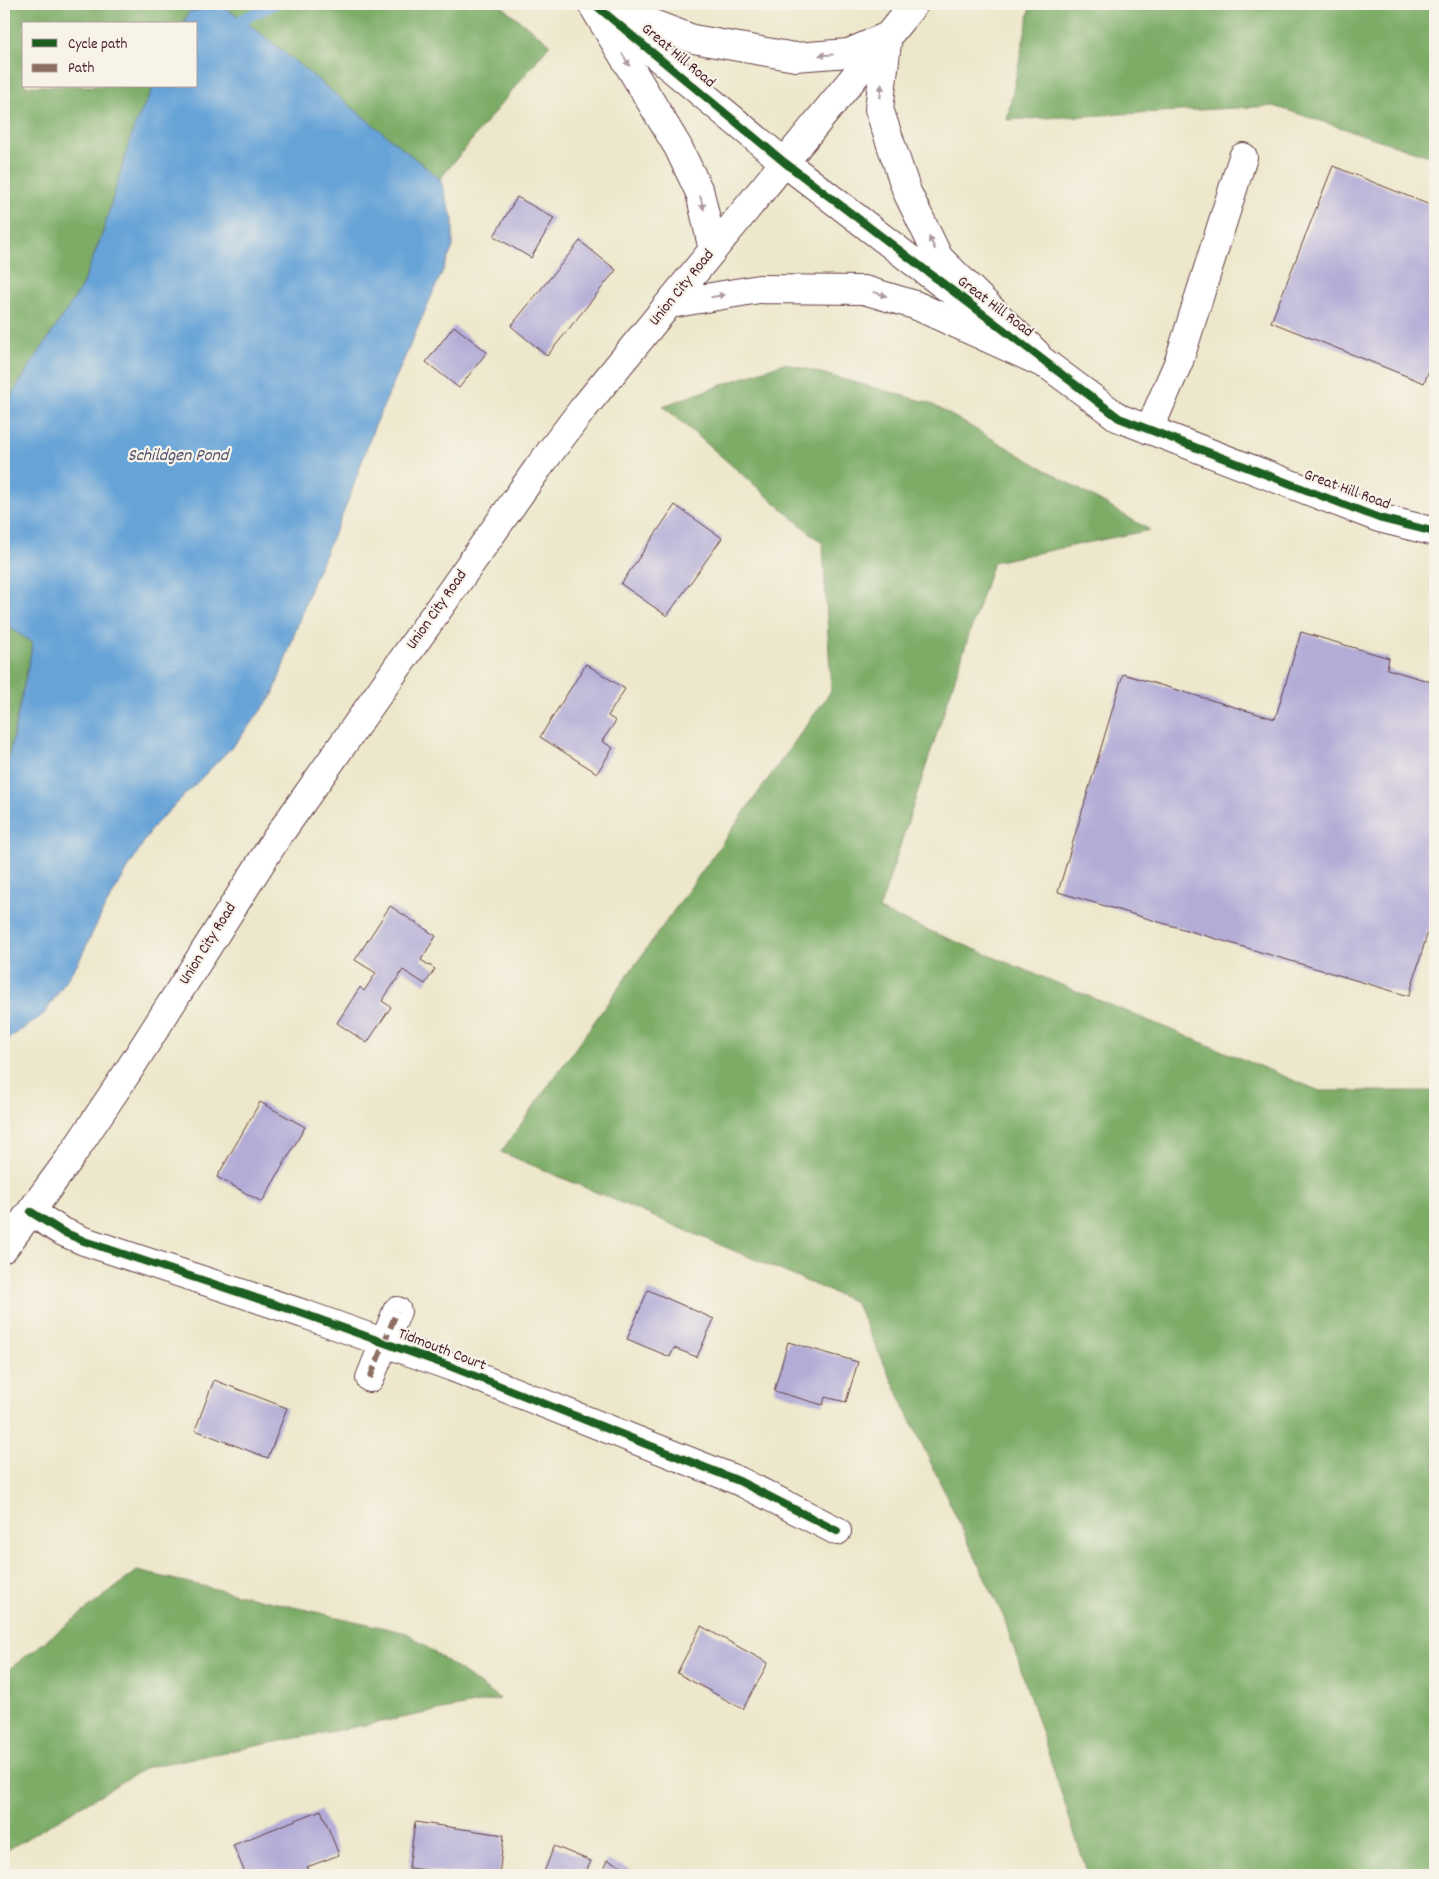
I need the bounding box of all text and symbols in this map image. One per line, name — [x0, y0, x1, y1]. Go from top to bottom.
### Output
street label: Great Hill Road — [636, 18, 720, 94]
legend — [22, 22, 198, 88]
text: Cycle path — [68, 34, 128, 56]
one-way arrow — [818, 51, 834, 59]
one-way arrow — [622, 54, 631, 67]
text: Path — [68, 58, 94, 80]
one-way arrow — [877, 83, 885, 99]
one-way arrow — [699, 196, 707, 211]
one-way arrow — [927, 236, 935, 250]
street label: Union City Road — [644, 245, 720, 331]
street label: Great Hill Road — [952, 271, 1038, 343]
one-way arrow — [711, 291, 727, 299]
one-way arrow — [872, 291, 887, 299]
water label: Schildgen Pond — [128, 444, 231, 469]
street label: Great Hill Road — [1301, 464, 1393, 516]
street label: Union City Road — [401, 565, 473, 655]
street label: Union City Road — [174, 898, 242, 990]
street label: Tidmouth Court — [395, 1323, 489, 1377]

